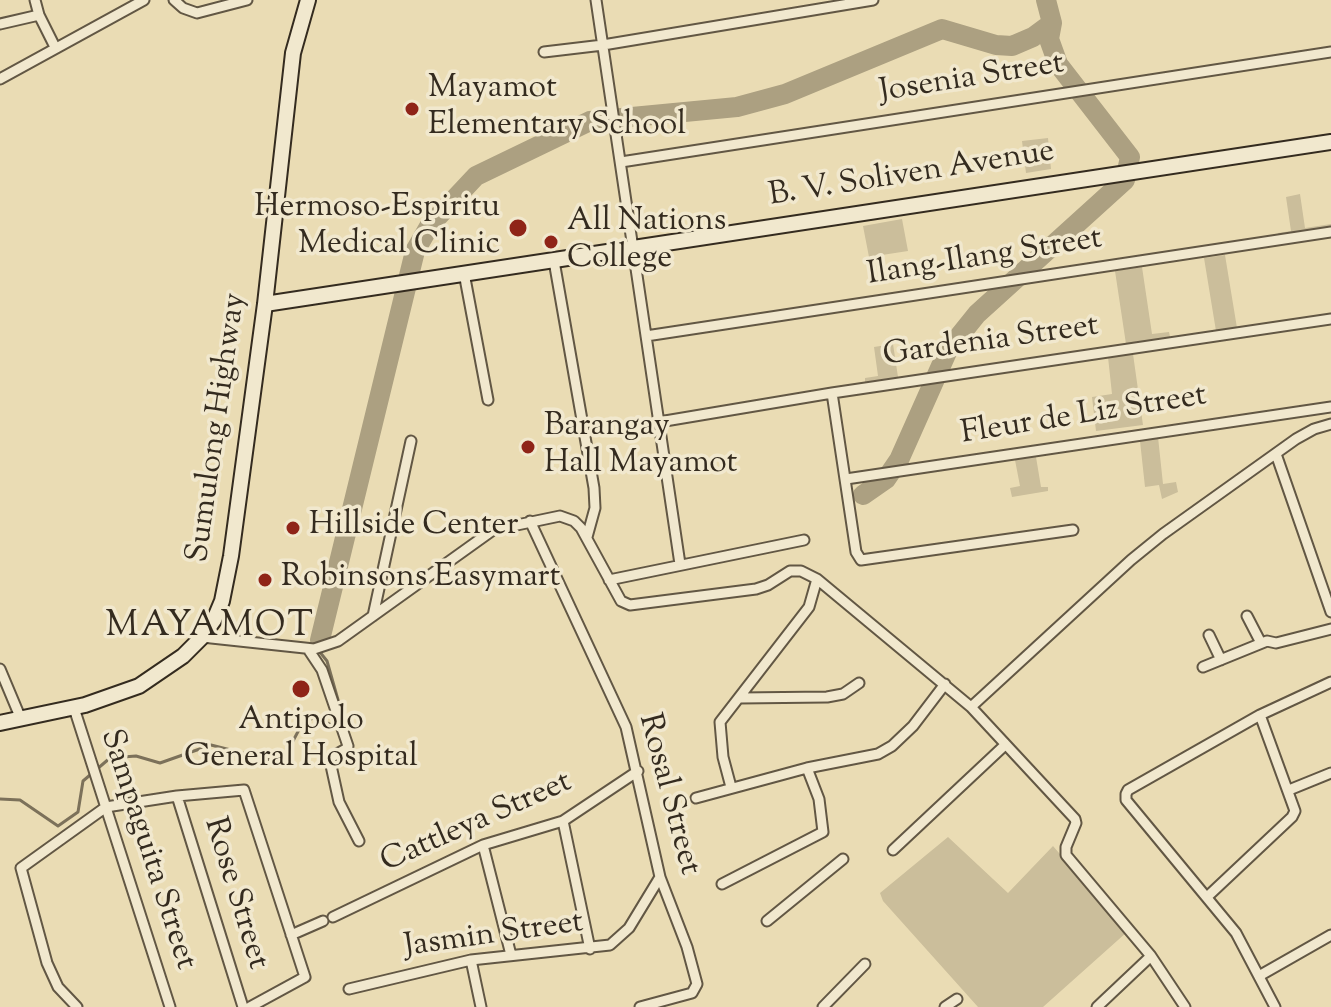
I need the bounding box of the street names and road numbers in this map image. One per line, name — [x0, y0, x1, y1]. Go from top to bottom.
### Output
street label: Josenia Street — [877, 46, 1067, 114]
street label: B. V. Soliven Avenue — [767, 134, 1057, 218]
street label: Ilang-Ilang Street — [865, 222, 1105, 296]
street label: Sumulong Highway — [181, 291, 257, 565]
street label: Gardenia Street — [881, 309, 1101, 377]
street label: Fleur de Liz Street — [959, 379, 1209, 455]
street label: Rosal Street — [627, 710, 707, 880]
street label: Sampaguita Street — [89, 725, 203, 975]
street label: Cattleya Street — [376, 765, 578, 883]
street label: Rose Street — [193, 814, 275, 974]
street label: Jasmin Street — [402, 905, 586, 969]

